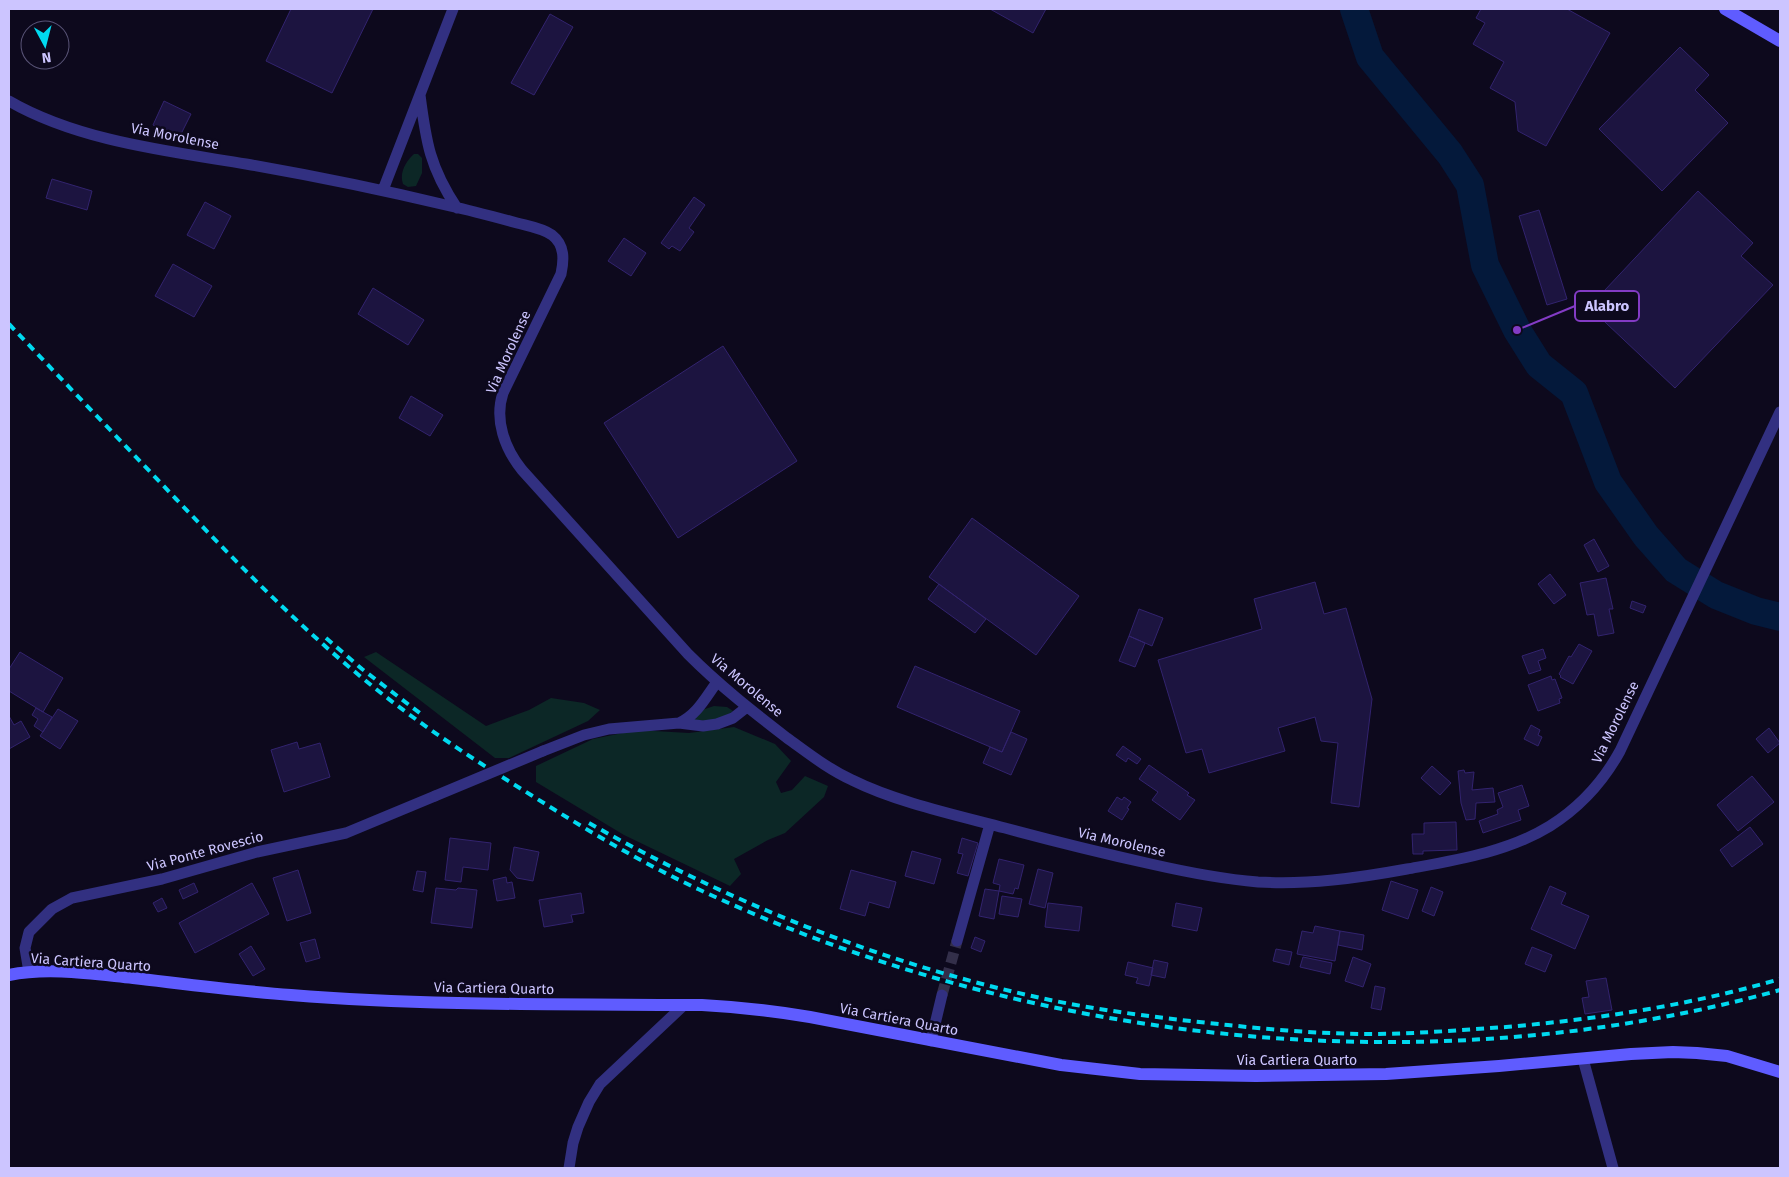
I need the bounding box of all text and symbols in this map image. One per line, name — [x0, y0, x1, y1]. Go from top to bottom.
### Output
north arrow — [20, 20, 70, 70]
text: N — [41, 48, 52, 66]
street label: Via Morolense — [129, 120, 220, 153]
callout: Alabro — [1575, 291, 1639, 321]
text: Alabro — [1584, 297, 1630, 315]
street label: Via Morolense — [483, 308, 534, 396]
street label: Via Morolense — [707, 650, 786, 721]
street label: Via Morolense — [1588, 678, 1643, 766]
street label: Via Morolense — [1076, 824, 1167, 861]
street label: Via Ponte Rovescio — [145, 828, 265, 875]
street label: Via Cartiera Quarto — [30, 950, 152, 975]
street label: Via Cartiera Quarto — [434, 979, 554, 998]
street label: Via Cartiera Quarto — [838, 1000, 960, 1039]
street label: Via Cartiera Quarto — [1237, 1052, 1357, 1069]

